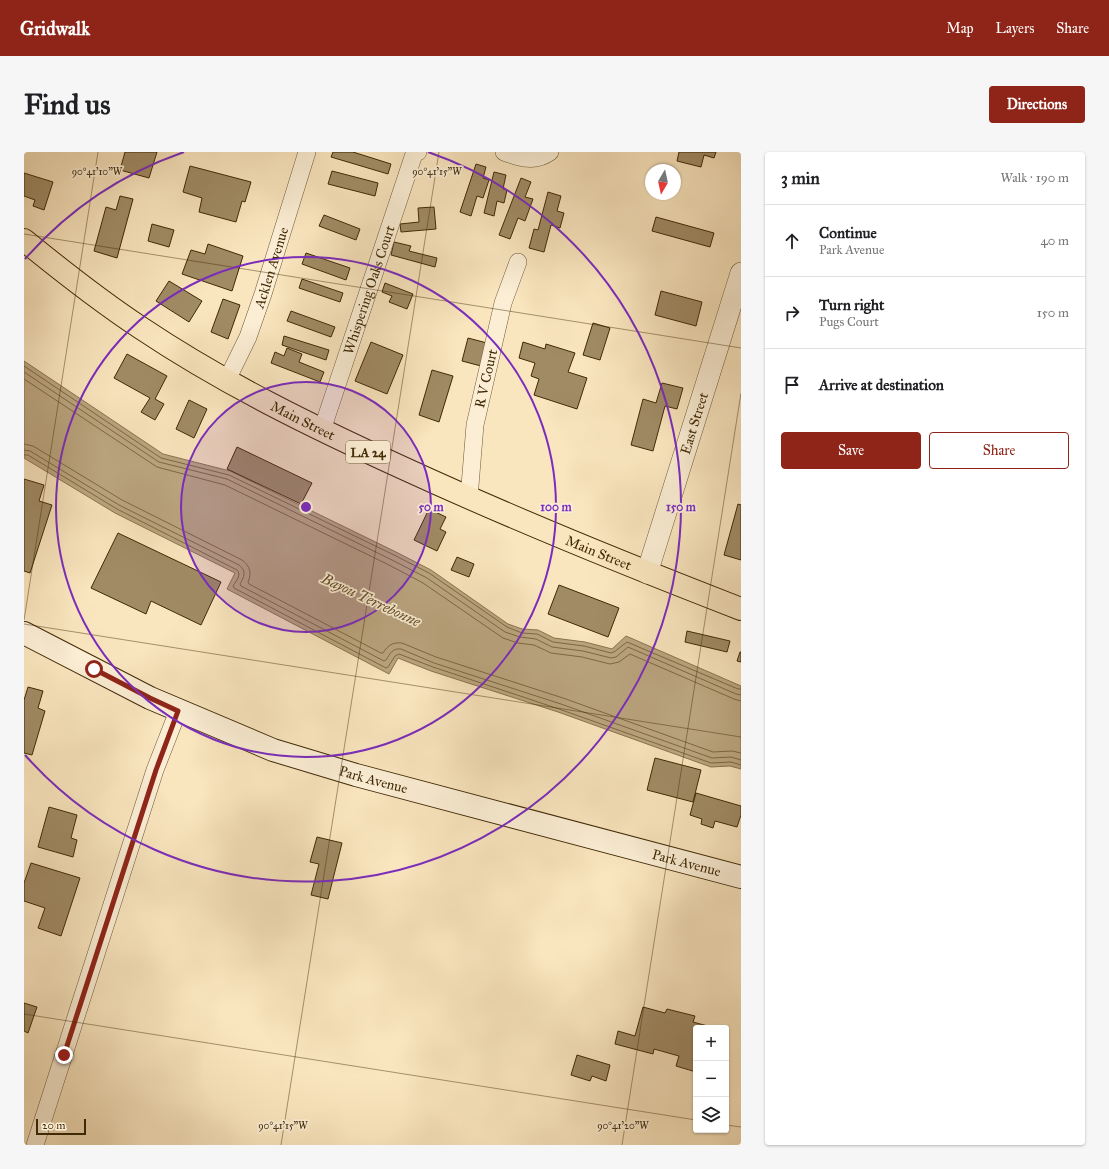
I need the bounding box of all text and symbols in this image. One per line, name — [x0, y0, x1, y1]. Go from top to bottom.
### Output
text: Gridwalk — [20, 17, 90, 40]
text: Map — [946, 20, 974, 37]
text: Layers — [996, 20, 1034, 37]
text: Share — [1056, 20, 1089, 37]
button: Directions — [989, 86, 1085, 123]
text: Find us — [24, 87, 110, 122]
north arrow — [645, 164, 681, 200]
text: 90°41'10"W — [72, 166, 123, 178]
text: 90°41'15"W — [412, 166, 462, 178]
text: 3 min — [781, 168, 820, 189]
text: Walk · 190 m — [1000, 170, 1069, 186]
street label: Whispering Oaks Court — [340, 223, 399, 356]
text: Continue — [819, 224, 877, 242]
street label: Acklen Avenue — [250, 225, 292, 312]
icon: ahead — [781, 230, 803, 252]
text: 40 m — [1040, 233, 1069, 249]
text: Park Avenue — [819, 242, 884, 258]
text: Turn right — [819, 296, 884, 314]
icon: right — [781, 302, 803, 324]
text: 150 m — [1037, 305, 1069, 321]
text: Pugs Court — [819, 314, 879, 330]
street label: R V Court — [471, 347, 501, 410]
icon: arrive — [781, 374, 803, 396]
text: Arrive at destination — [819, 376, 944, 394]
street label: East Street — [677, 390, 712, 456]
street label: Main Street — [268, 398, 338, 444]
button: Save — [781, 432, 921, 469]
button: Share — [929, 432, 1069, 469]
road number: LA 24 — [346, 441, 390, 463]
centre of rings — [299, 500, 313, 514]
text: 50 m — [418, 500, 445, 514]
text: 100 m — [540, 500, 573, 514]
text: 150 m — [666, 500, 697, 514]
street label: Main Street — [563, 532, 634, 574]
water label: Bayou Terrebonne — [318, 569, 424, 631]
route start — [85, 660, 103, 678]
street label: Park Avenue — [337, 762, 410, 797]
street label: Park Avenue — [650, 846, 723, 880]
map controls — [693, 1025, 729, 1133]
button: + — [693, 1025, 729, 1061]
route end — [55, 1046, 73, 1064]
button: − — [693, 1061, 729, 1097]
button: layers — [693, 1097, 729, 1133]
scale bar — [36, 1117, 86, 1136]
text: 20 m — [42, 1119, 65, 1132]
text: 90°41'15"W — [258, 1120, 308, 1132]
text: 90°41'20"W — [597, 1120, 649, 1132]

